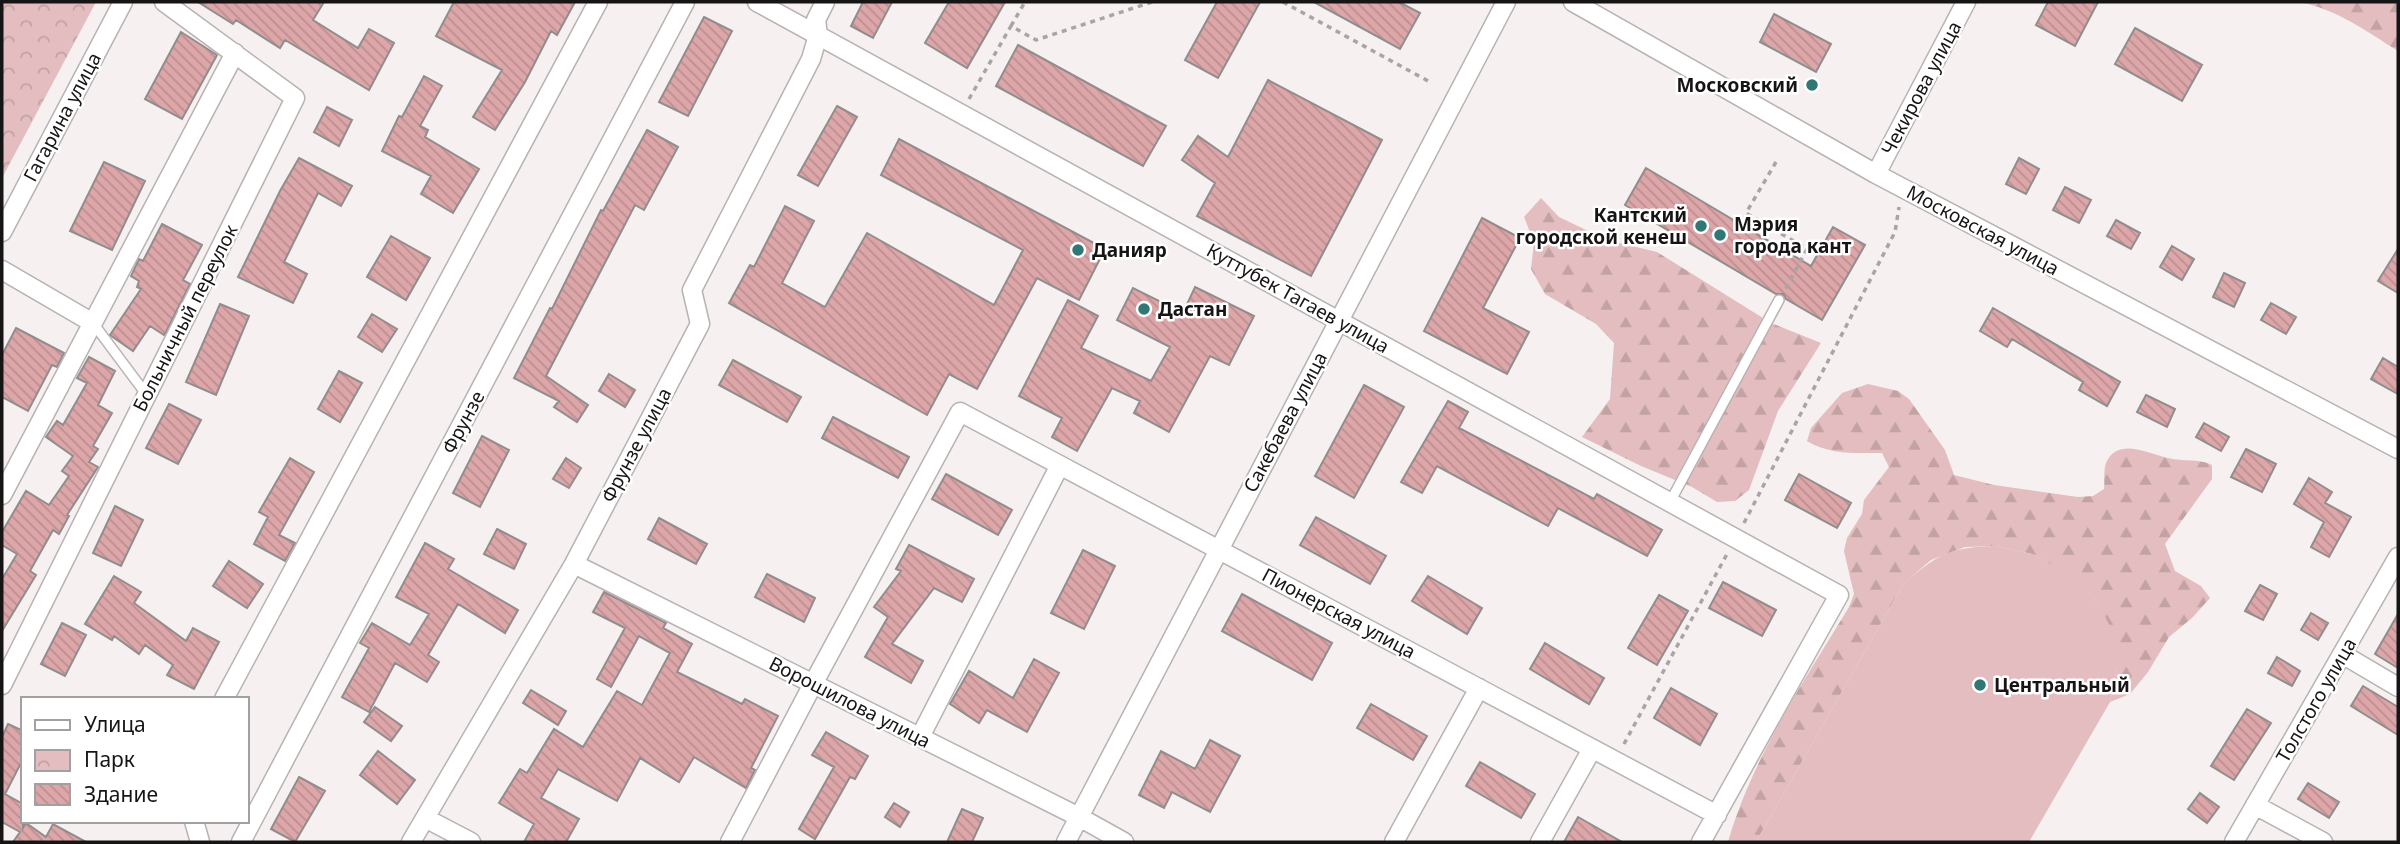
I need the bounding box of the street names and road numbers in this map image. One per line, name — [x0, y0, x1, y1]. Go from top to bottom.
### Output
street label: Чекирова улица — [1875, 17, 1967, 159]
street label: Гагарина улица — [17, 48, 107, 186]
street label: Московская улица — [1902, 179, 2064, 281]
street label: Больничный переулок — [127, 220, 243, 416]
street label: Куттубек Тагаев улица — [1202, 237, 1394, 359]
street label: Сакебаева улица — [1237, 347, 1333, 497]
street label: Фрунзе улица — [595, 383, 677, 507]
street label: Фрунзе — [436, 386, 490, 458]
street label: Пионерская улица — [1258, 562, 1420, 664]
street label: Толстого улица — [2270, 633, 2362, 767]
street label: Ворошилова улица — [765, 650, 935, 754]

